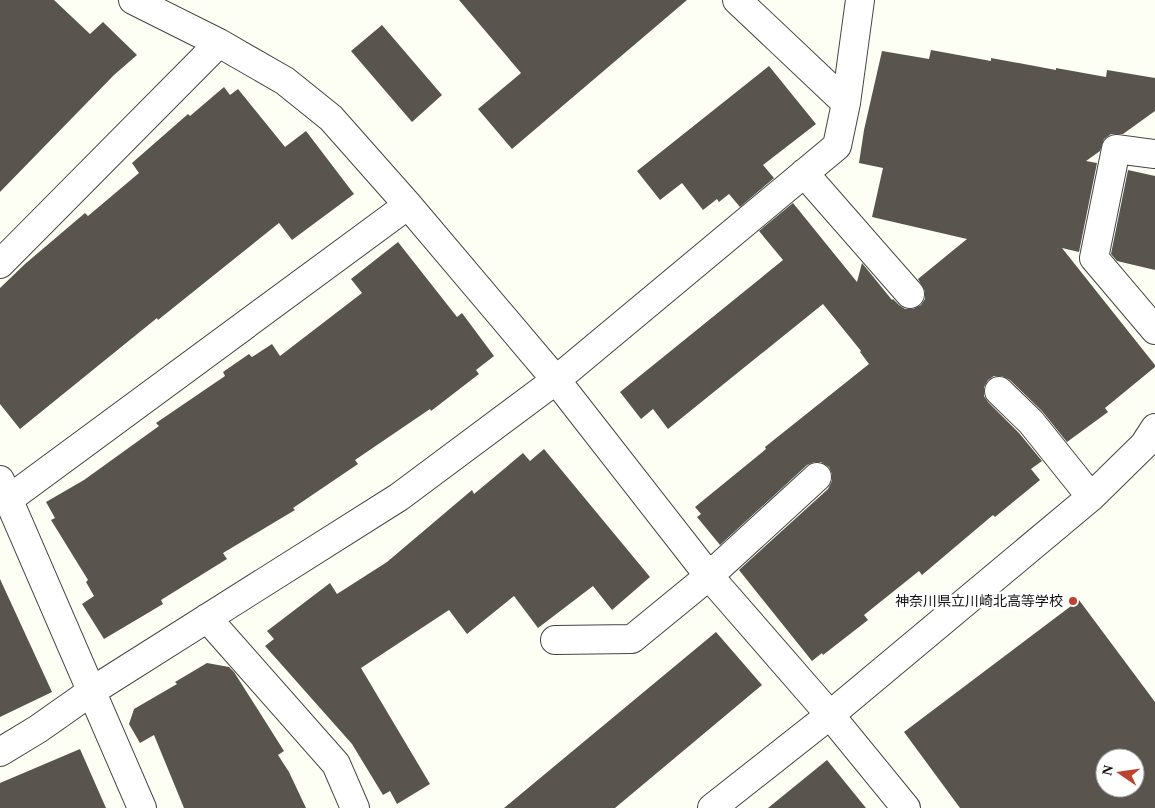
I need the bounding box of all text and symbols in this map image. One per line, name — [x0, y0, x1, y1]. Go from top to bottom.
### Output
place label: 神奈川県立川崎北高等学校 — [895, 593, 1063, 609]
marker: 神奈川県立川崎北高等学校 — [1067, 595, 1079, 607]
north arrow — [1095, 748, 1145, 798]
text: N — [1099, 764, 1116, 777]

